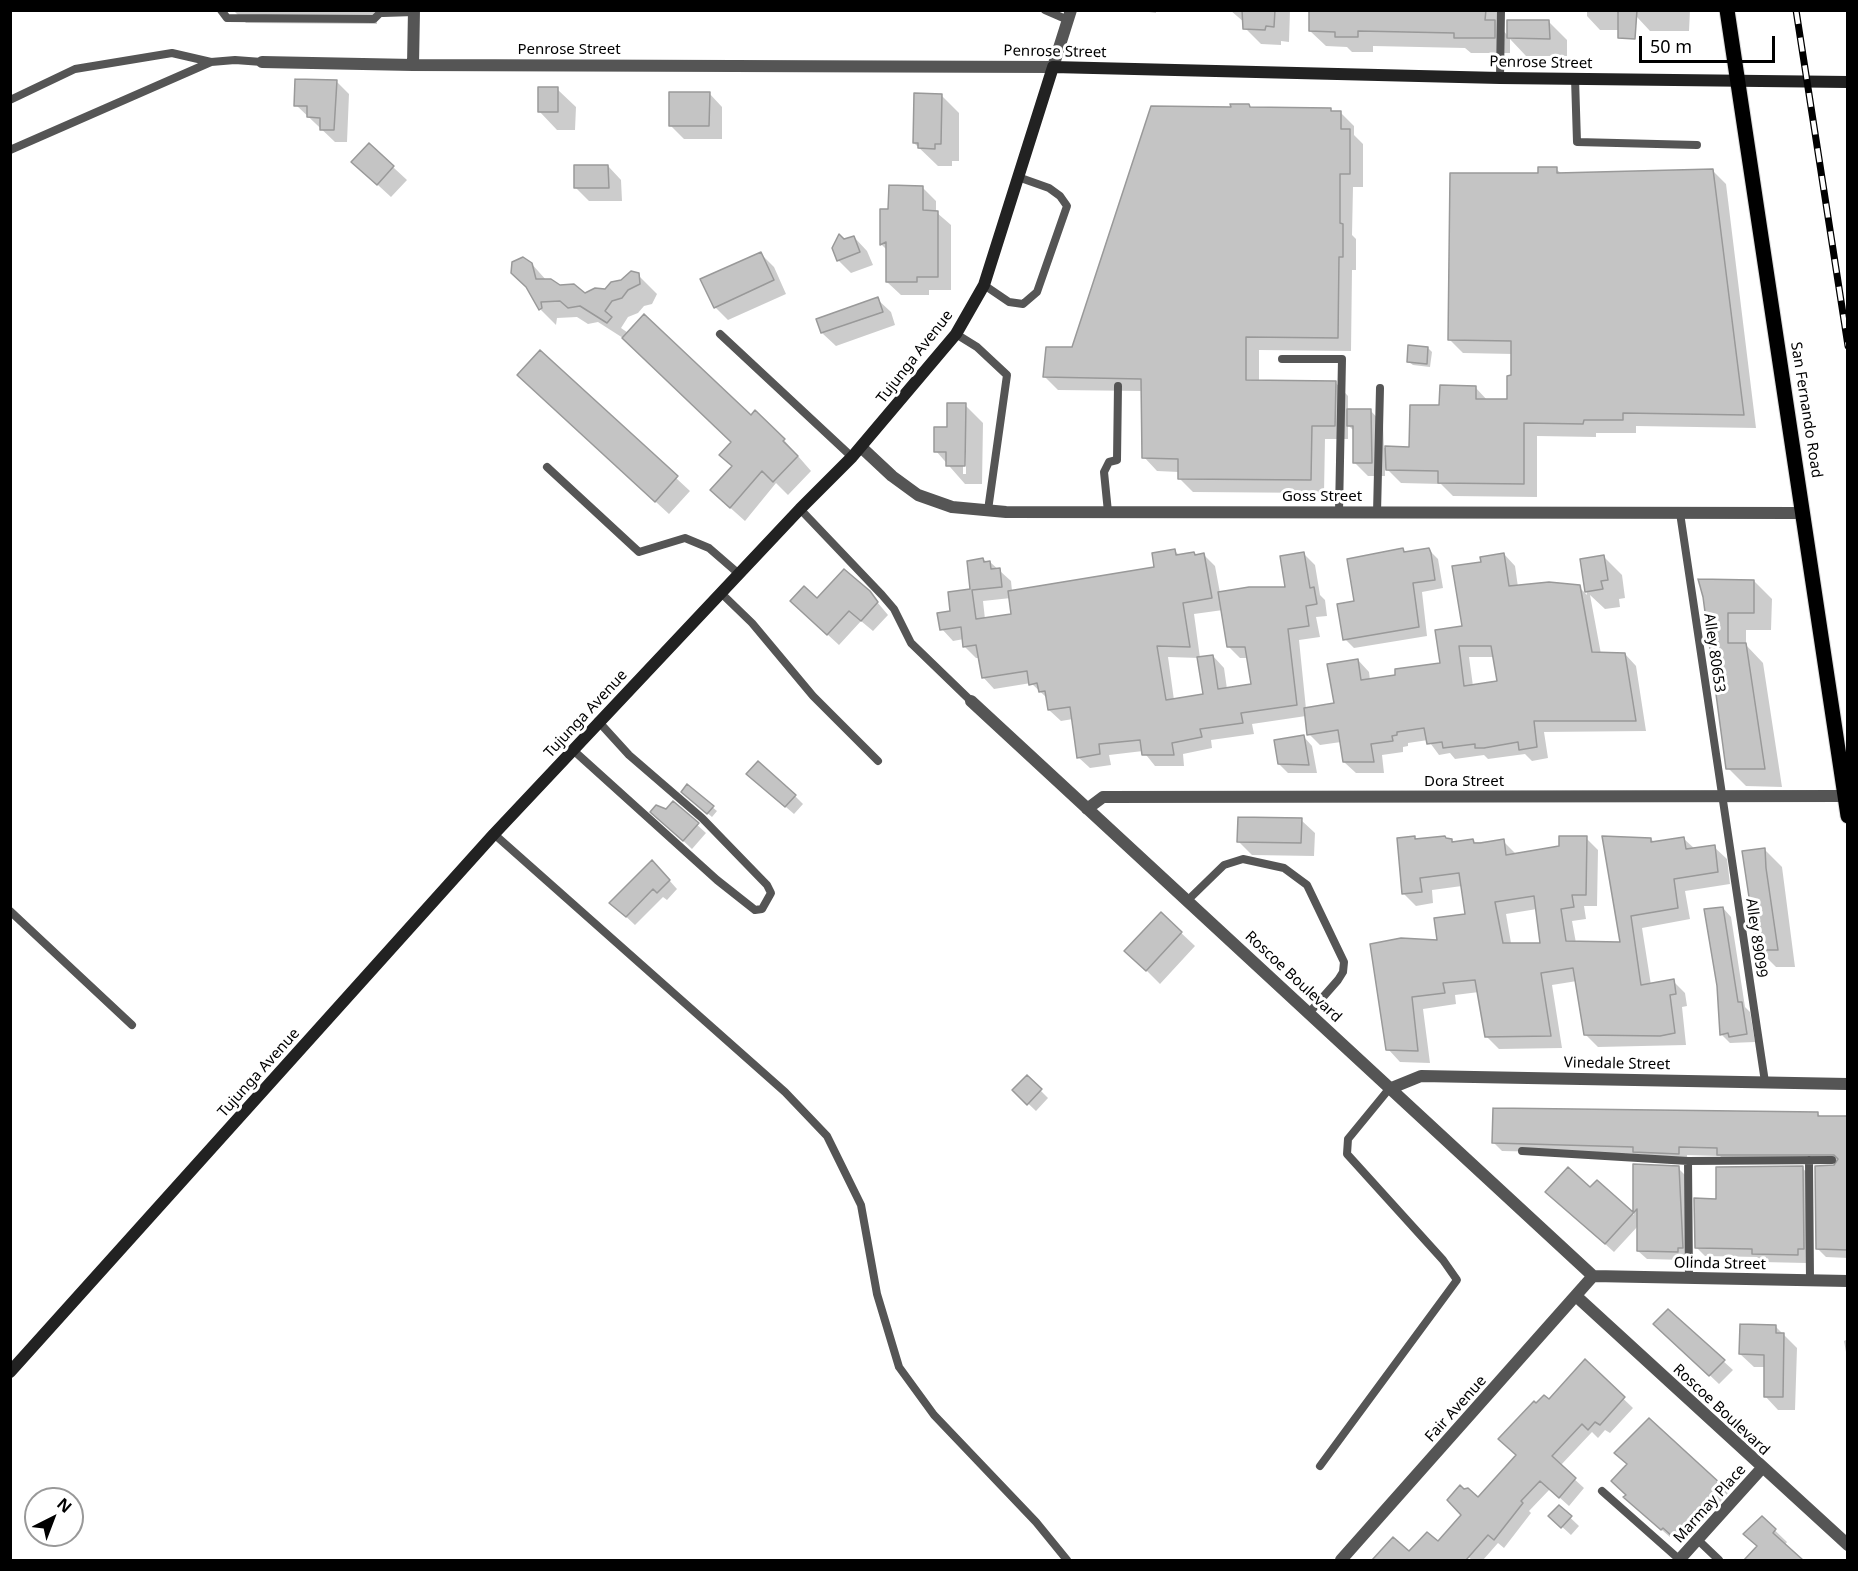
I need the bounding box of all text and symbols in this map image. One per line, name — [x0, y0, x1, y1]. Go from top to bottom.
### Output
scale bar — [1642, 24, 1778, 62]
text: 50 m — [1650, 34, 1692, 58]
street label: Penrose Street — [517, 41, 621, 59]
street label: Penrose Street — [1003, 42, 1107, 62]
street label: Penrose Street — [1489, 53, 1593, 73]
street label: Tujunga Avenue — [873, 307, 957, 407]
street label: San Fernando Road — [1786, 341, 1826, 479]
street label: Goss Street — [1282, 488, 1362, 506]
street label: Alley 80653 — [1700, 612, 1728, 694]
street label: Tujunga Avenue — [541, 666, 631, 762]
street label: Dora Street — [1424, 773, 1504, 791]
street label: Alley 89099 — [1742, 897, 1770, 979]
street label: Roscoe Boulevard — [1241, 928, 1345, 1026]
street label: Tujunga Avenue — [214, 1025, 304, 1121]
street label: Vinedale Street — [1564, 1054, 1670, 1074]
street label: Olinda Street — [1674, 1254, 1766, 1274]
street label: Roscoe Boulevard — [1669, 1361, 1773, 1459]
street label: Fair Avenue — [1422, 1372, 1490, 1446]
street label: Marmay Place — [1670, 1461, 1750, 1547]
north arrow — [24, 1487, 84, 1547]
text: N — [53, 1493, 77, 1518]

